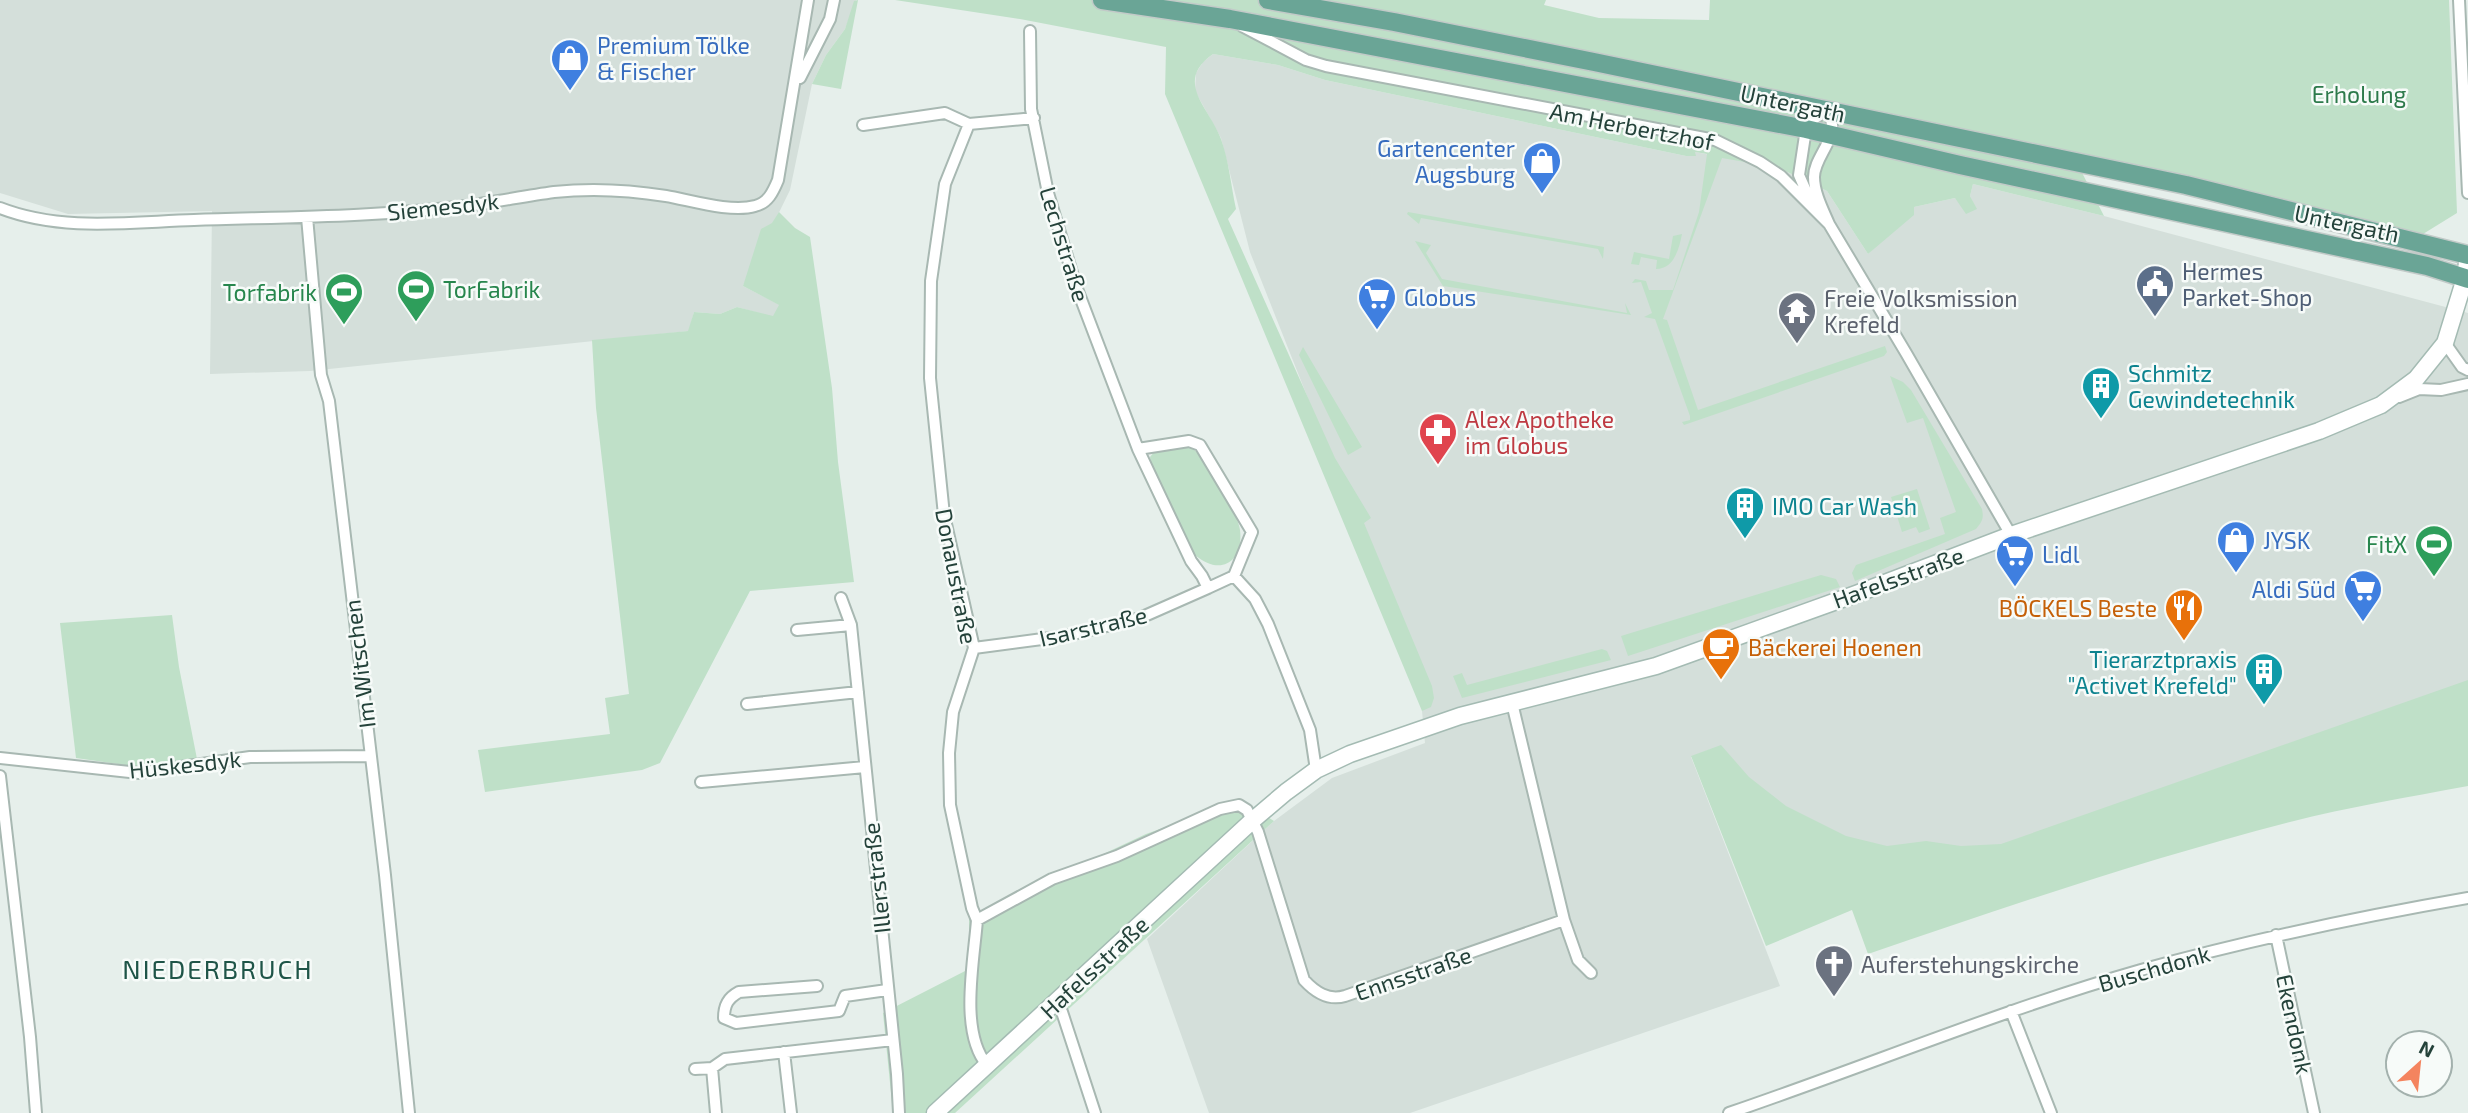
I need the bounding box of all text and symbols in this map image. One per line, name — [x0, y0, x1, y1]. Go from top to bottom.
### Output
place label: Premium Tölke & Fischer — [597, 31, 750, 85]
shop icon: Premium Tölke & Fischer — [549, 37, 591, 92]
street label: Untergath — [1738, 78, 1848, 128]
park label: Erholung — [2312, 80, 2406, 108]
street label: Am Herbertzhof — [1547, 96, 1718, 156]
place label: Gartencenter Augsburg — [1377, 134, 1515, 188]
shop icon: Gartencenter Augsburg — [1521, 140, 1563, 195]
street label: Lechstraße — [1034, 183, 1096, 305]
street label: Siemesdyk — [386, 186, 501, 226]
street label: Untergath — [2292, 198, 2402, 248]
place label: Hermes Parket-Shop — [2182, 257, 2312, 311]
public building icon: Hermes Parket-Shop — [2134, 263, 2176, 318]
sports icon: TorFabrik — [395, 268, 437, 323]
sports icon: Torfabrik — [323, 271, 365, 326]
place label: TorFabrik — [443, 275, 541, 303]
supermarket icon: Globus — [1356, 276, 1398, 331]
place label: Torfabrik — [223, 278, 317, 306]
place label: Globus — [1404, 283, 1476, 311]
place label: Freie Volksmission Krefeld — [1824, 284, 2018, 338]
temple icon: Freie Volksmission Krefeld — [1776, 290, 1818, 345]
place label: Schmitz Gewindetechnik — [2128, 359, 2295, 413]
building icon: Schmitz Gewindetechnik — [2080, 365, 2122, 420]
place label: Alex Apotheke im Globus — [1465, 405, 1614, 459]
pharmacy icon: Alex Apotheke im Globus — [1417, 411, 1459, 466]
building icon: IMO Car Wash — [1724, 485, 1766, 540]
place label: IMO Car Wash — [1772, 492, 1917, 520]
street label: Donaustraße — [930, 506, 984, 646]
shop icon: JYSK — [2215, 519, 2257, 574]
sports icon: FitX — [2413, 523, 2455, 578]
place label: JYSK — [2263, 526, 2311, 554]
place label: FitX — [2366, 530, 2407, 558]
supermarket icon: Lidl — [1994, 533, 2036, 588]
street label: Hafelsstraße — [1829, 540, 1967, 614]
place label: Lidl — [2042, 540, 2080, 568]
supermarket icon: Aldi Süd — [2342, 568, 2384, 623]
place label: Aldi Süd — [2252, 575, 2336, 603]
restaurant icon: BÖCKELS Beste — [2163, 587, 2205, 642]
place label: BÖCKELS Beste — [1999, 594, 2157, 622]
street label: Im Witschen — [337, 598, 381, 730]
street label: Isarstraße — [1036, 600, 1150, 652]
cafe icon: Bäckerei Hoenen — [1700, 626, 1742, 681]
place label: Bäckerei Hoenen — [1748, 633, 1922, 661]
place label: Tierarztpraxis "Activet Krefeld" — [2068, 645, 2237, 699]
building icon: Tierarztpraxis "Activet Krefeld" — [2243, 651, 2285, 706]
street label: Hüskesdyk — [128, 744, 243, 784]
street label: Illerstraße — [856, 821, 896, 935]
street label: Hafelsstraße — [1034, 910, 1154, 1024]
street label: Buschdonk — [2095, 939, 2213, 997]
street label: Ennsstraße — [1351, 940, 1475, 1006]
church icon: Auferstehungskirche — [1813, 943, 1855, 998]
place label: Auferstehungskirche — [1861, 950, 2079, 978]
district label: NIEDERBRUCH — [122, 953, 314, 984]
street label: Ekendonk — [2271, 972, 2319, 1077]
north arrow — [2384, 1029, 2454, 1099]
text: N — [2416, 1035, 2438, 1062]

